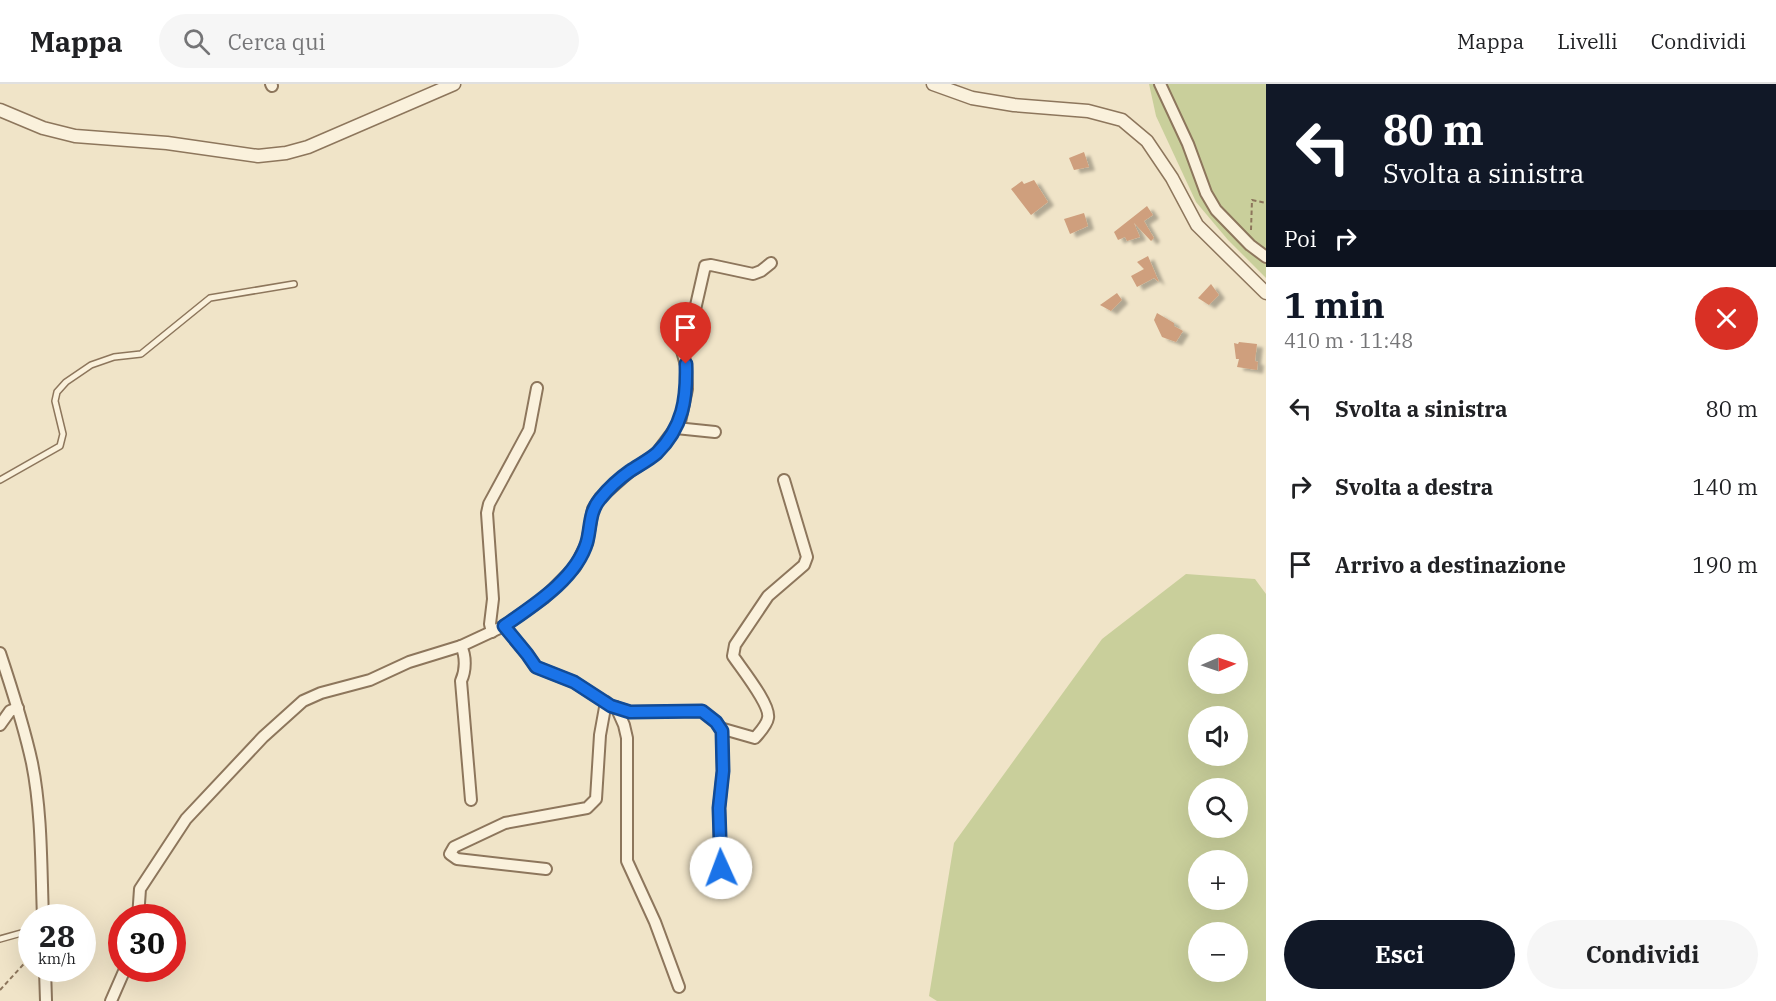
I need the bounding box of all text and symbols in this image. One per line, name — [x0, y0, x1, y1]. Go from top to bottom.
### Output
search box — [159, 14, 579, 68]
text: Mappa — [30, 23, 123, 60]
icon: search — [180, 25, 213, 58]
text: Cerca qui — [228, 27, 326, 56]
text: Mappa — [1457, 27, 1524, 55]
text: Livelli — [1557, 27, 1618, 55]
text: Condividi — [1651, 27, 1746, 55]
text: 80 m — [1383, 102, 1484, 157]
icon: left — [1284, 108, 1362, 186]
text: Svolta a sinistra — [1383, 155, 1585, 190]
icon: right — [1329, 222, 1362, 255]
text: Poi — [1284, 224, 1317, 253]
text: 1 min — [1284, 281, 1385, 328]
button: close — [1695, 287, 1758, 350]
pin — [660, 302, 711, 364]
icon: arrive — [669, 311, 702, 344]
text: 410 m · 11:48 — [1284, 327, 1413, 354]
icon: left — [1284, 392, 1317, 425]
text: Svolta a sinistra — [1335, 394, 1508, 423]
text: 80 m — [1706, 394, 1758, 423]
icon: right — [1284, 470, 1317, 503]
text: Svolta a destra — [1335, 472, 1493, 501]
text: 140 m — [1692, 472, 1758, 501]
icon: arrive — [1284, 548, 1317, 581]
text: Arrivo a destinazione — [1335, 550, 1566, 579]
text: 190 m — [1692, 550, 1758, 579]
north arrow — [1188, 634, 1248, 694]
map controls — [1188, 634, 1248, 982]
button: sound — [1188, 706, 1248, 766]
button: search — [1188, 778, 1248, 838]
position arrow — [689, 836, 753, 900]
button: + — [1188, 850, 1248, 910]
speed limit sign: 30 — [108, 904, 186, 982]
text: 28 — [39, 916, 75, 955]
button: Esci — [1284, 920, 1515, 989]
button: Condividi — [1527, 920, 1758, 989]
button: − — [1188, 922, 1248, 982]
text: km/h — [38, 949, 76, 968]

